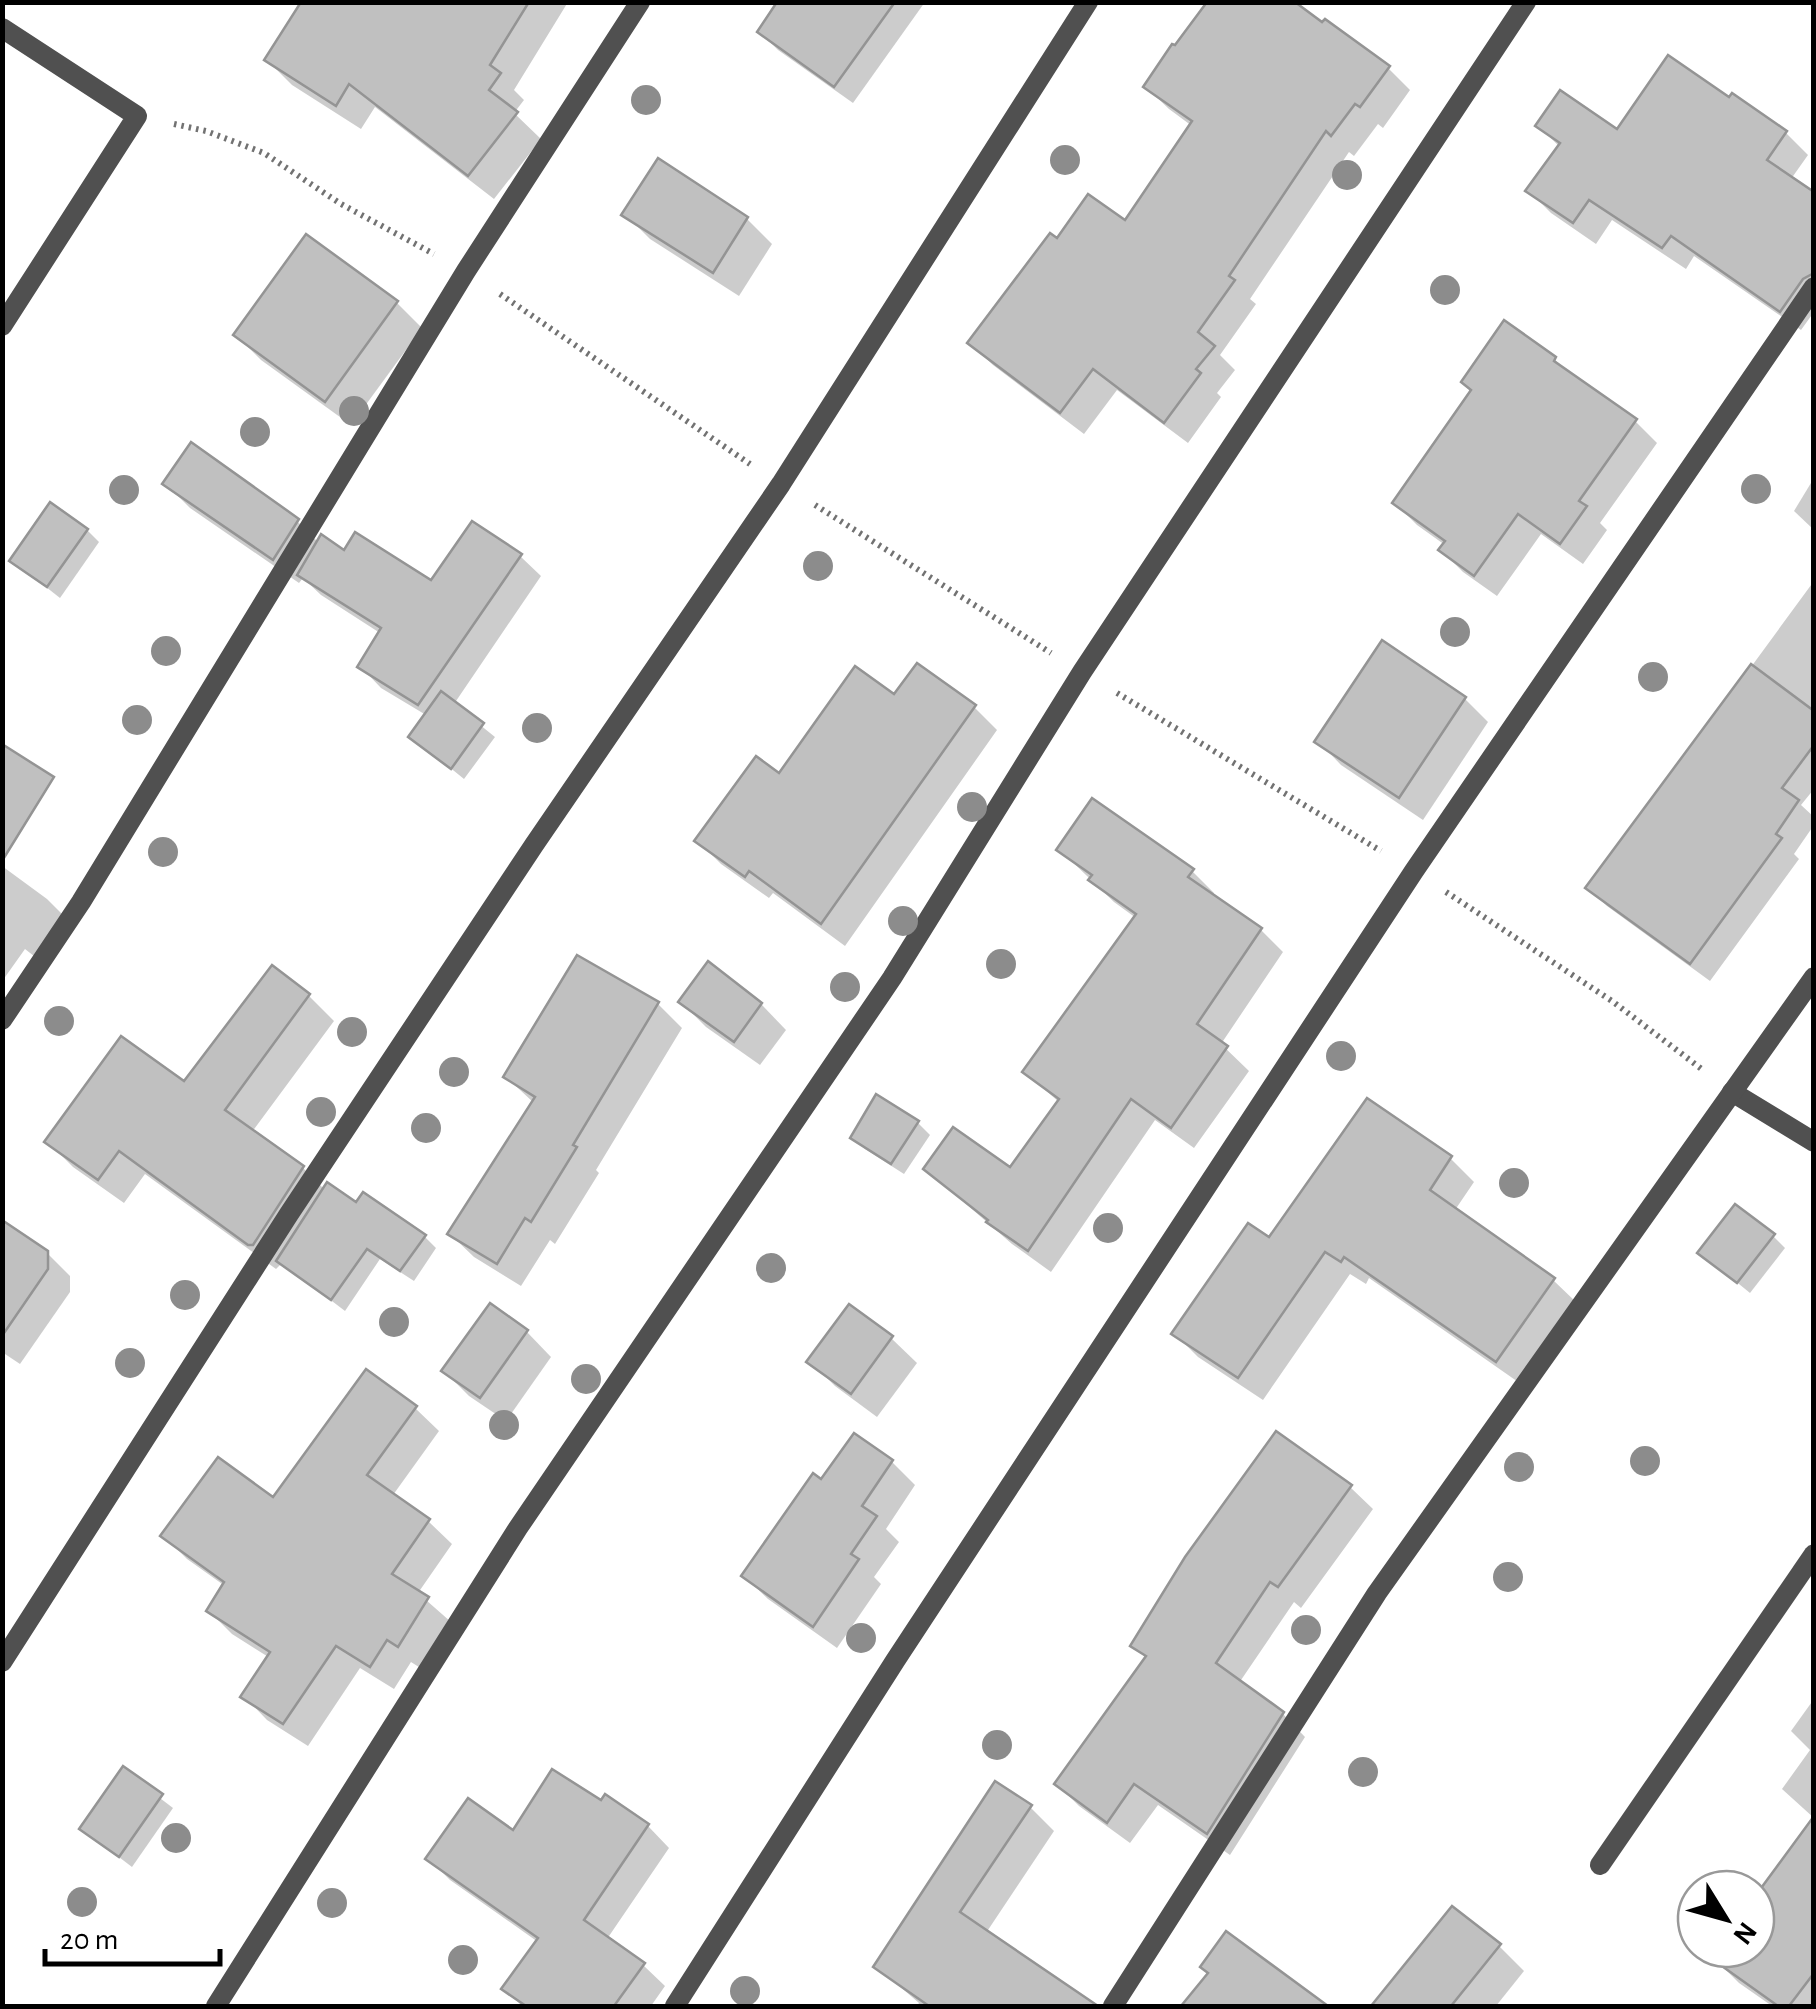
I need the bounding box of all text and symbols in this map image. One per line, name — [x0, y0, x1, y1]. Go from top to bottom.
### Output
north arrow — [1676, 1869, 1776, 1969]
scale bar — [45, 1904, 220, 1966]
text: N — [1727, 1917, 1761, 1949]
text: 20 m — [60, 1925, 118, 1955]

